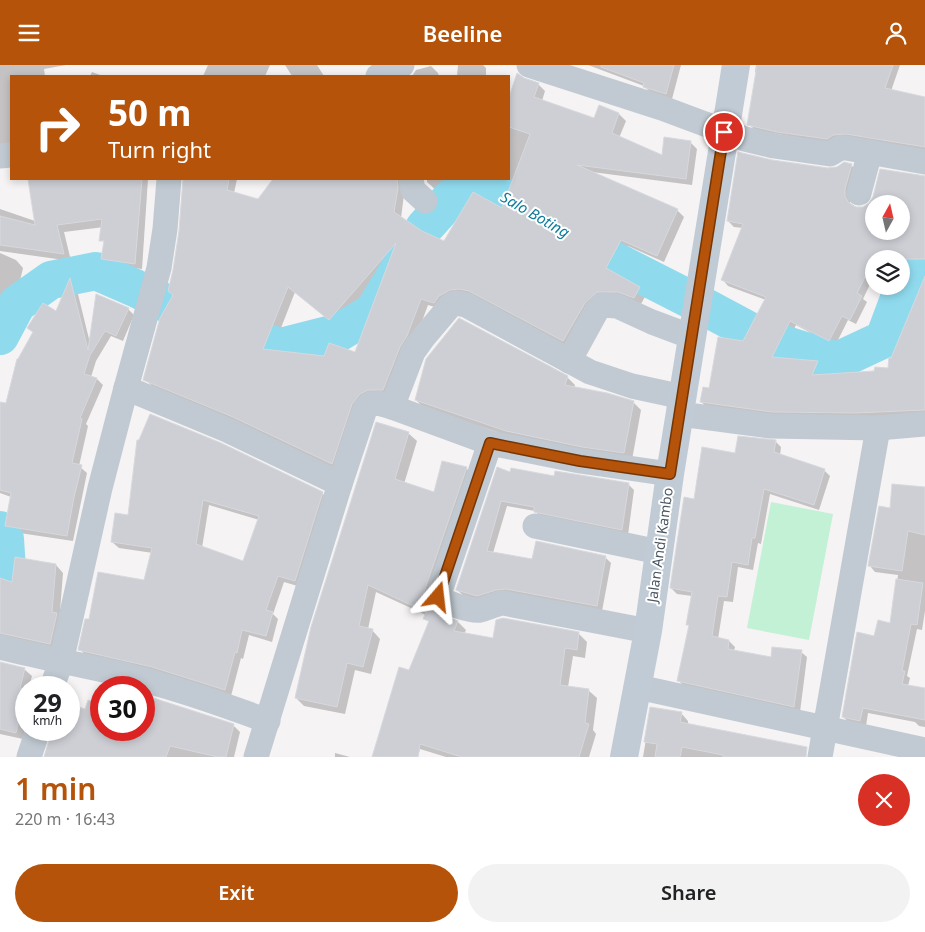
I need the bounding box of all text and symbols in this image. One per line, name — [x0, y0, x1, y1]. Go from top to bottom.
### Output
text: Beeline — [423, 18, 502, 48]
icon: menu — [15, 19, 43, 47]
icon: person — [882, 19, 910, 47]
text: 50 m — [108, 89, 191, 136]
icon: right — [25, 95, 90, 160]
pin — [703, 111, 745, 153]
icon: arrive — [710, 118, 738, 146]
text: Turn right — [108, 134, 211, 164]
water label: Salo Boting — [498, 186, 574, 242]
north arrow — [865, 195, 910, 240]
map controls — [865, 195, 910, 295]
button: layers — [865, 250, 910, 295]
street label: Jalan Andi Kambo — [642, 486, 677, 605]
position arrow — [411, 570, 463, 622]
speed limit sign: 30 — [90, 676, 155, 741]
text: 29 — [33, 685, 62, 719]
text: km/h — [33, 712, 62, 729]
text: 1 min — [15, 768, 96, 809]
button: close — [858, 774, 910, 826]
text: 220 m · 16:43 — [15, 808, 115, 830]
button: Exit — [15, 864, 458, 922]
button: Share — [468, 864, 910, 922]

